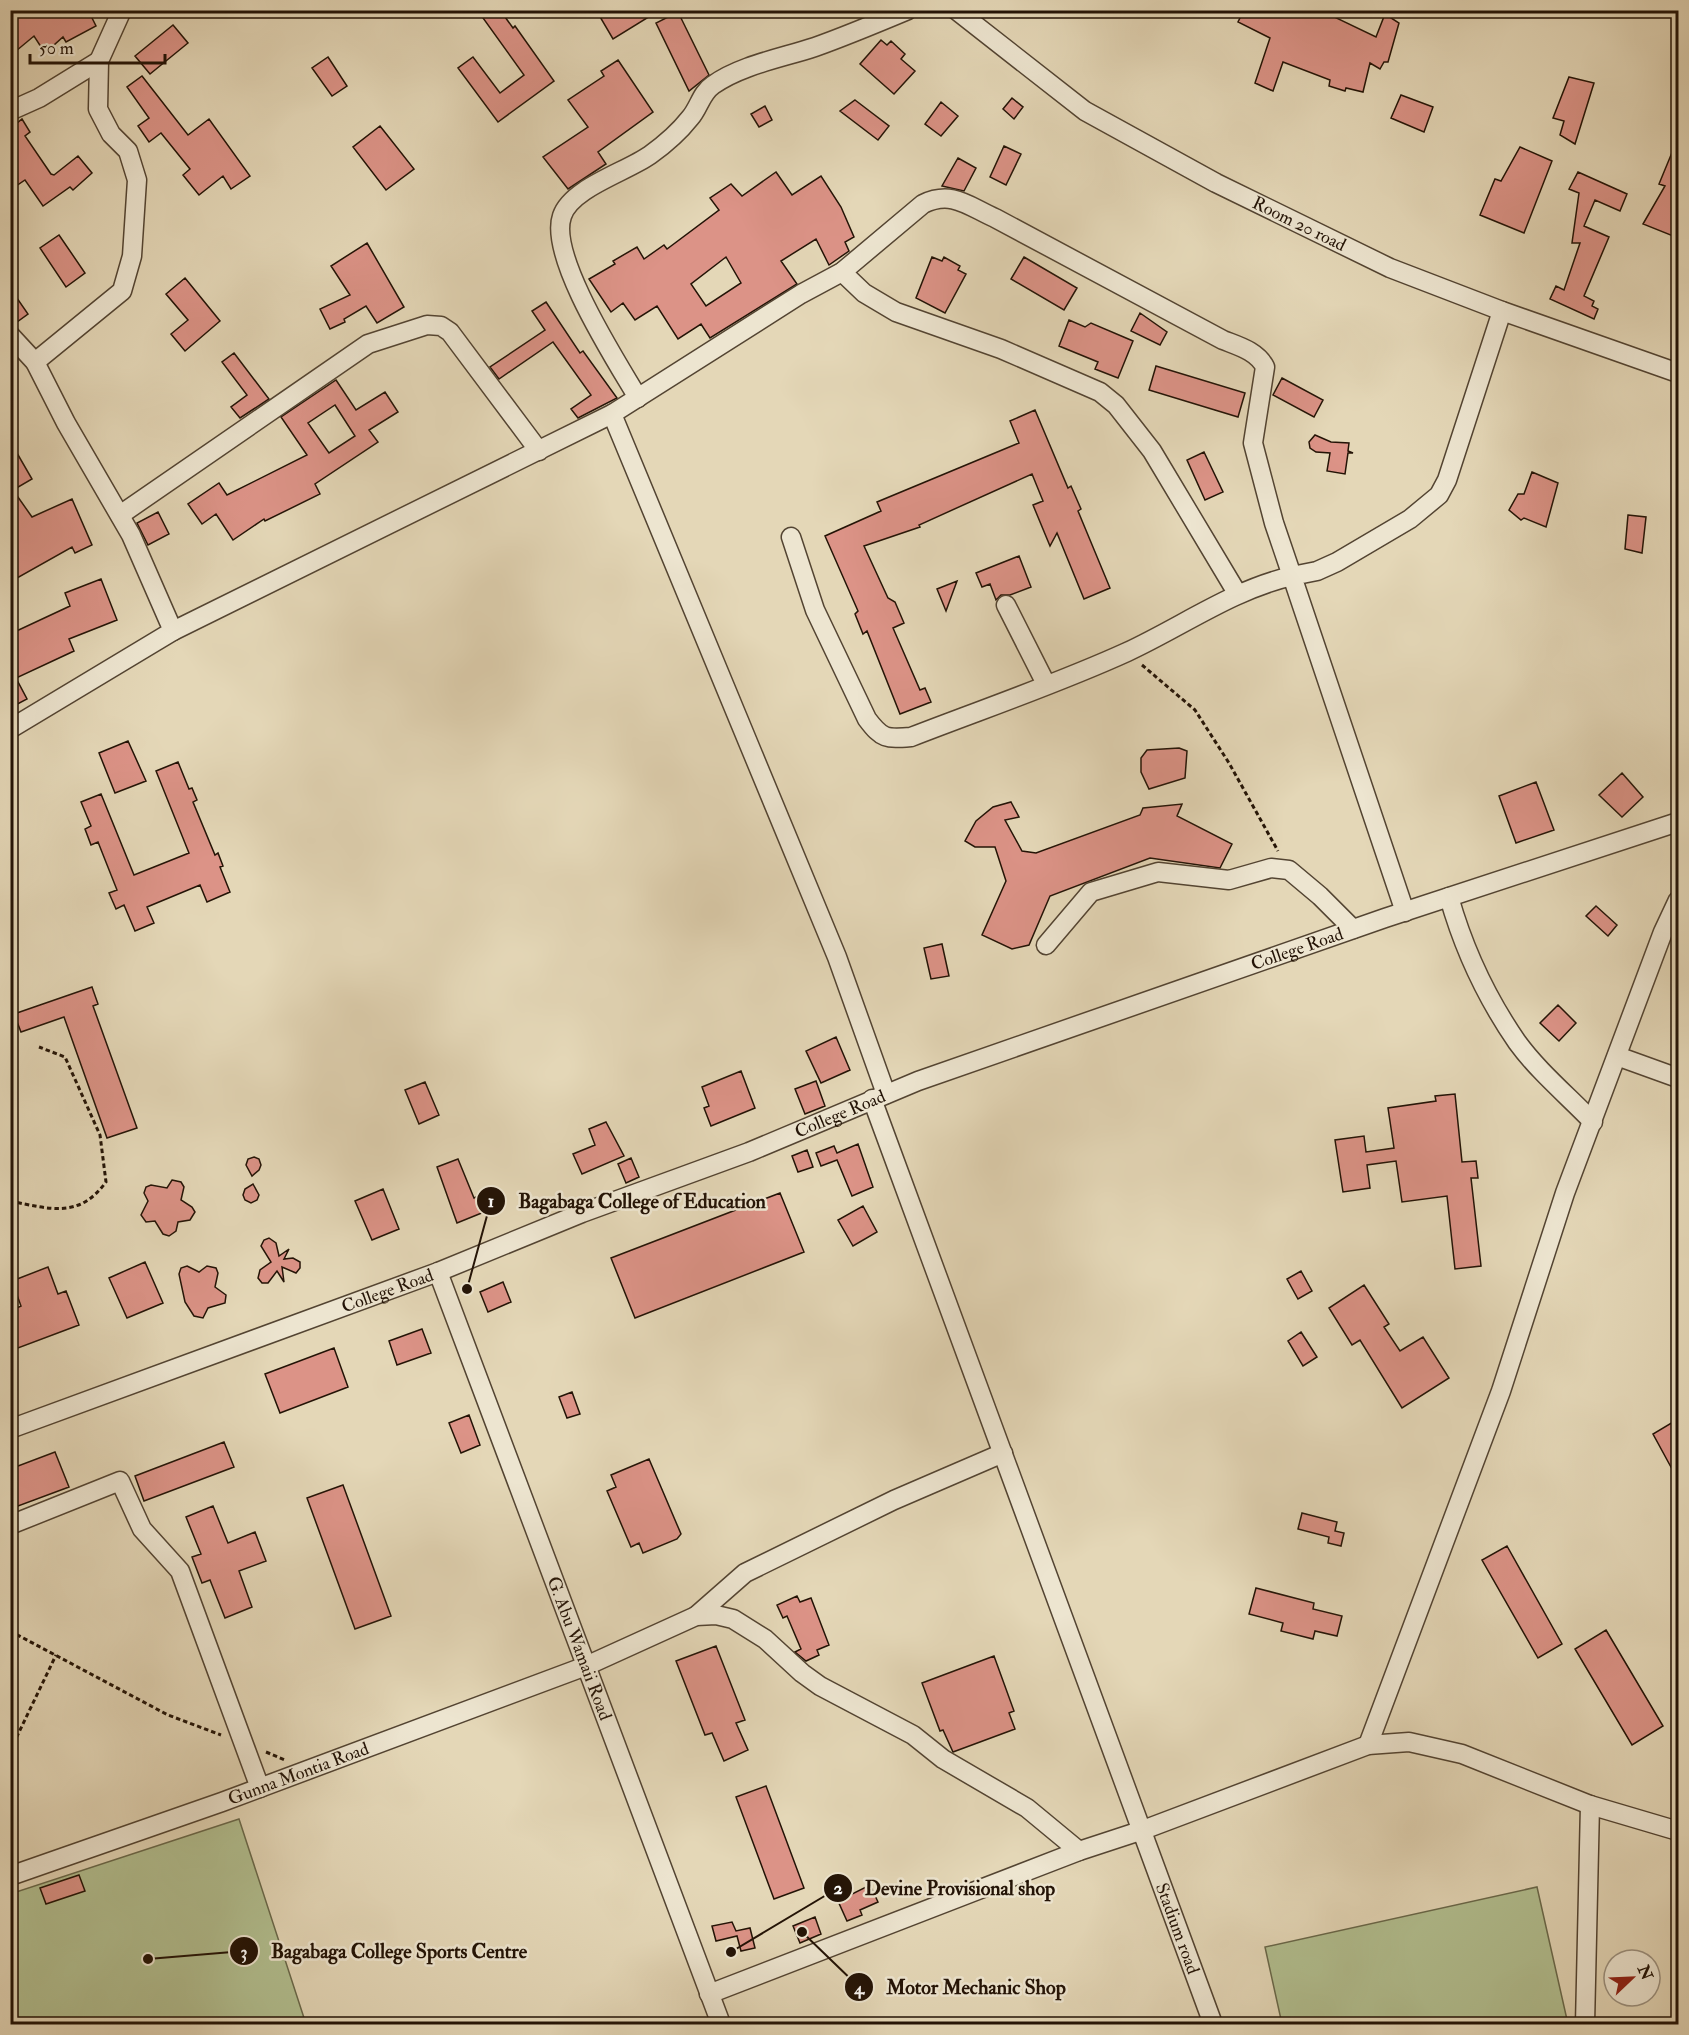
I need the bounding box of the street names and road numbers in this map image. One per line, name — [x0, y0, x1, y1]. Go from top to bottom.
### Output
street label: Room 20 road — [1248, 192, 1350, 257]
street label: College Road — [1248, 922, 1347, 976]
street label: College Road — [791, 1085, 889, 1143]
street label: College Road — [338, 1264, 437, 1318]
street label: G. Abu Wamaii Road — [542, 1573, 617, 1724]
street label: Gunna Montia Road — [225, 1737, 372, 1811]
street label: Stadium road — [1150, 1880, 1205, 1978]

